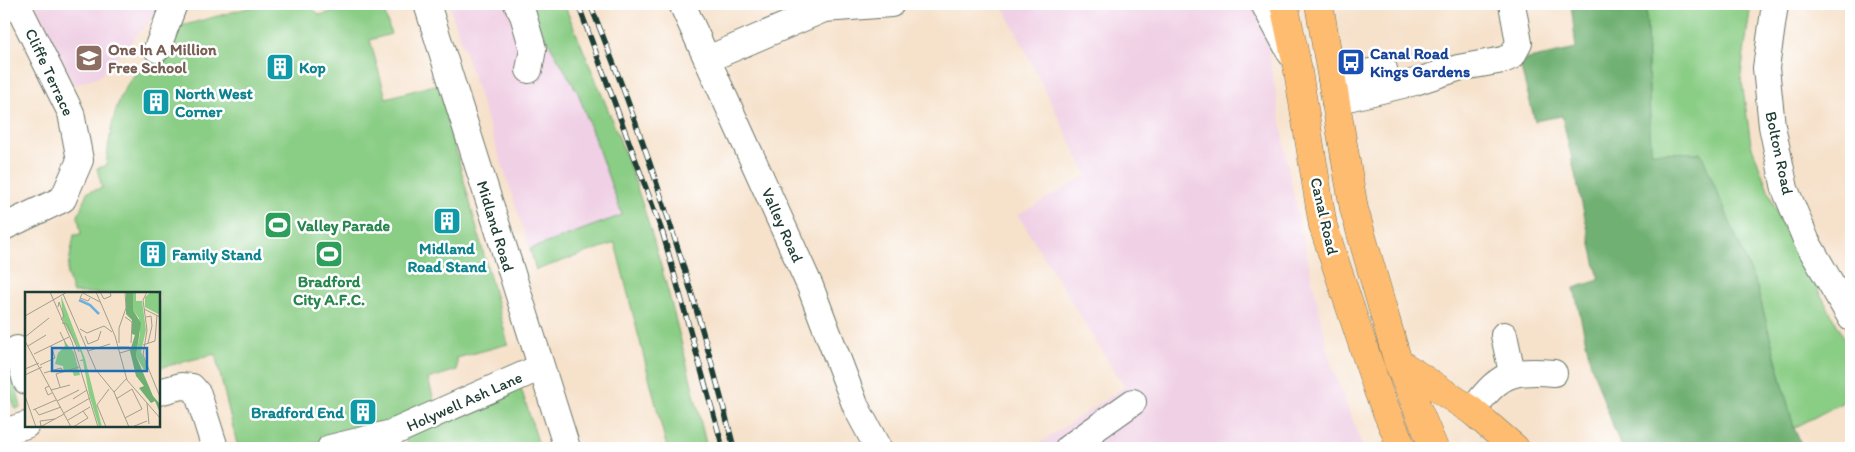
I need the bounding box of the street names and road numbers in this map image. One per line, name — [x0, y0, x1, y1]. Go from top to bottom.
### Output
street label: Cliffe Terrace — [21, 25, 78, 119]
street label: Bolton Road — [1761, 110, 1798, 197]
street label: Canal Road — [1306, 176, 1343, 257]
street label: Midland Road — [473, 178, 518, 274]
street label: Valley Road — [758, 185, 808, 266]
street label: Holywell Ash Lane — [403, 367, 525, 435]

